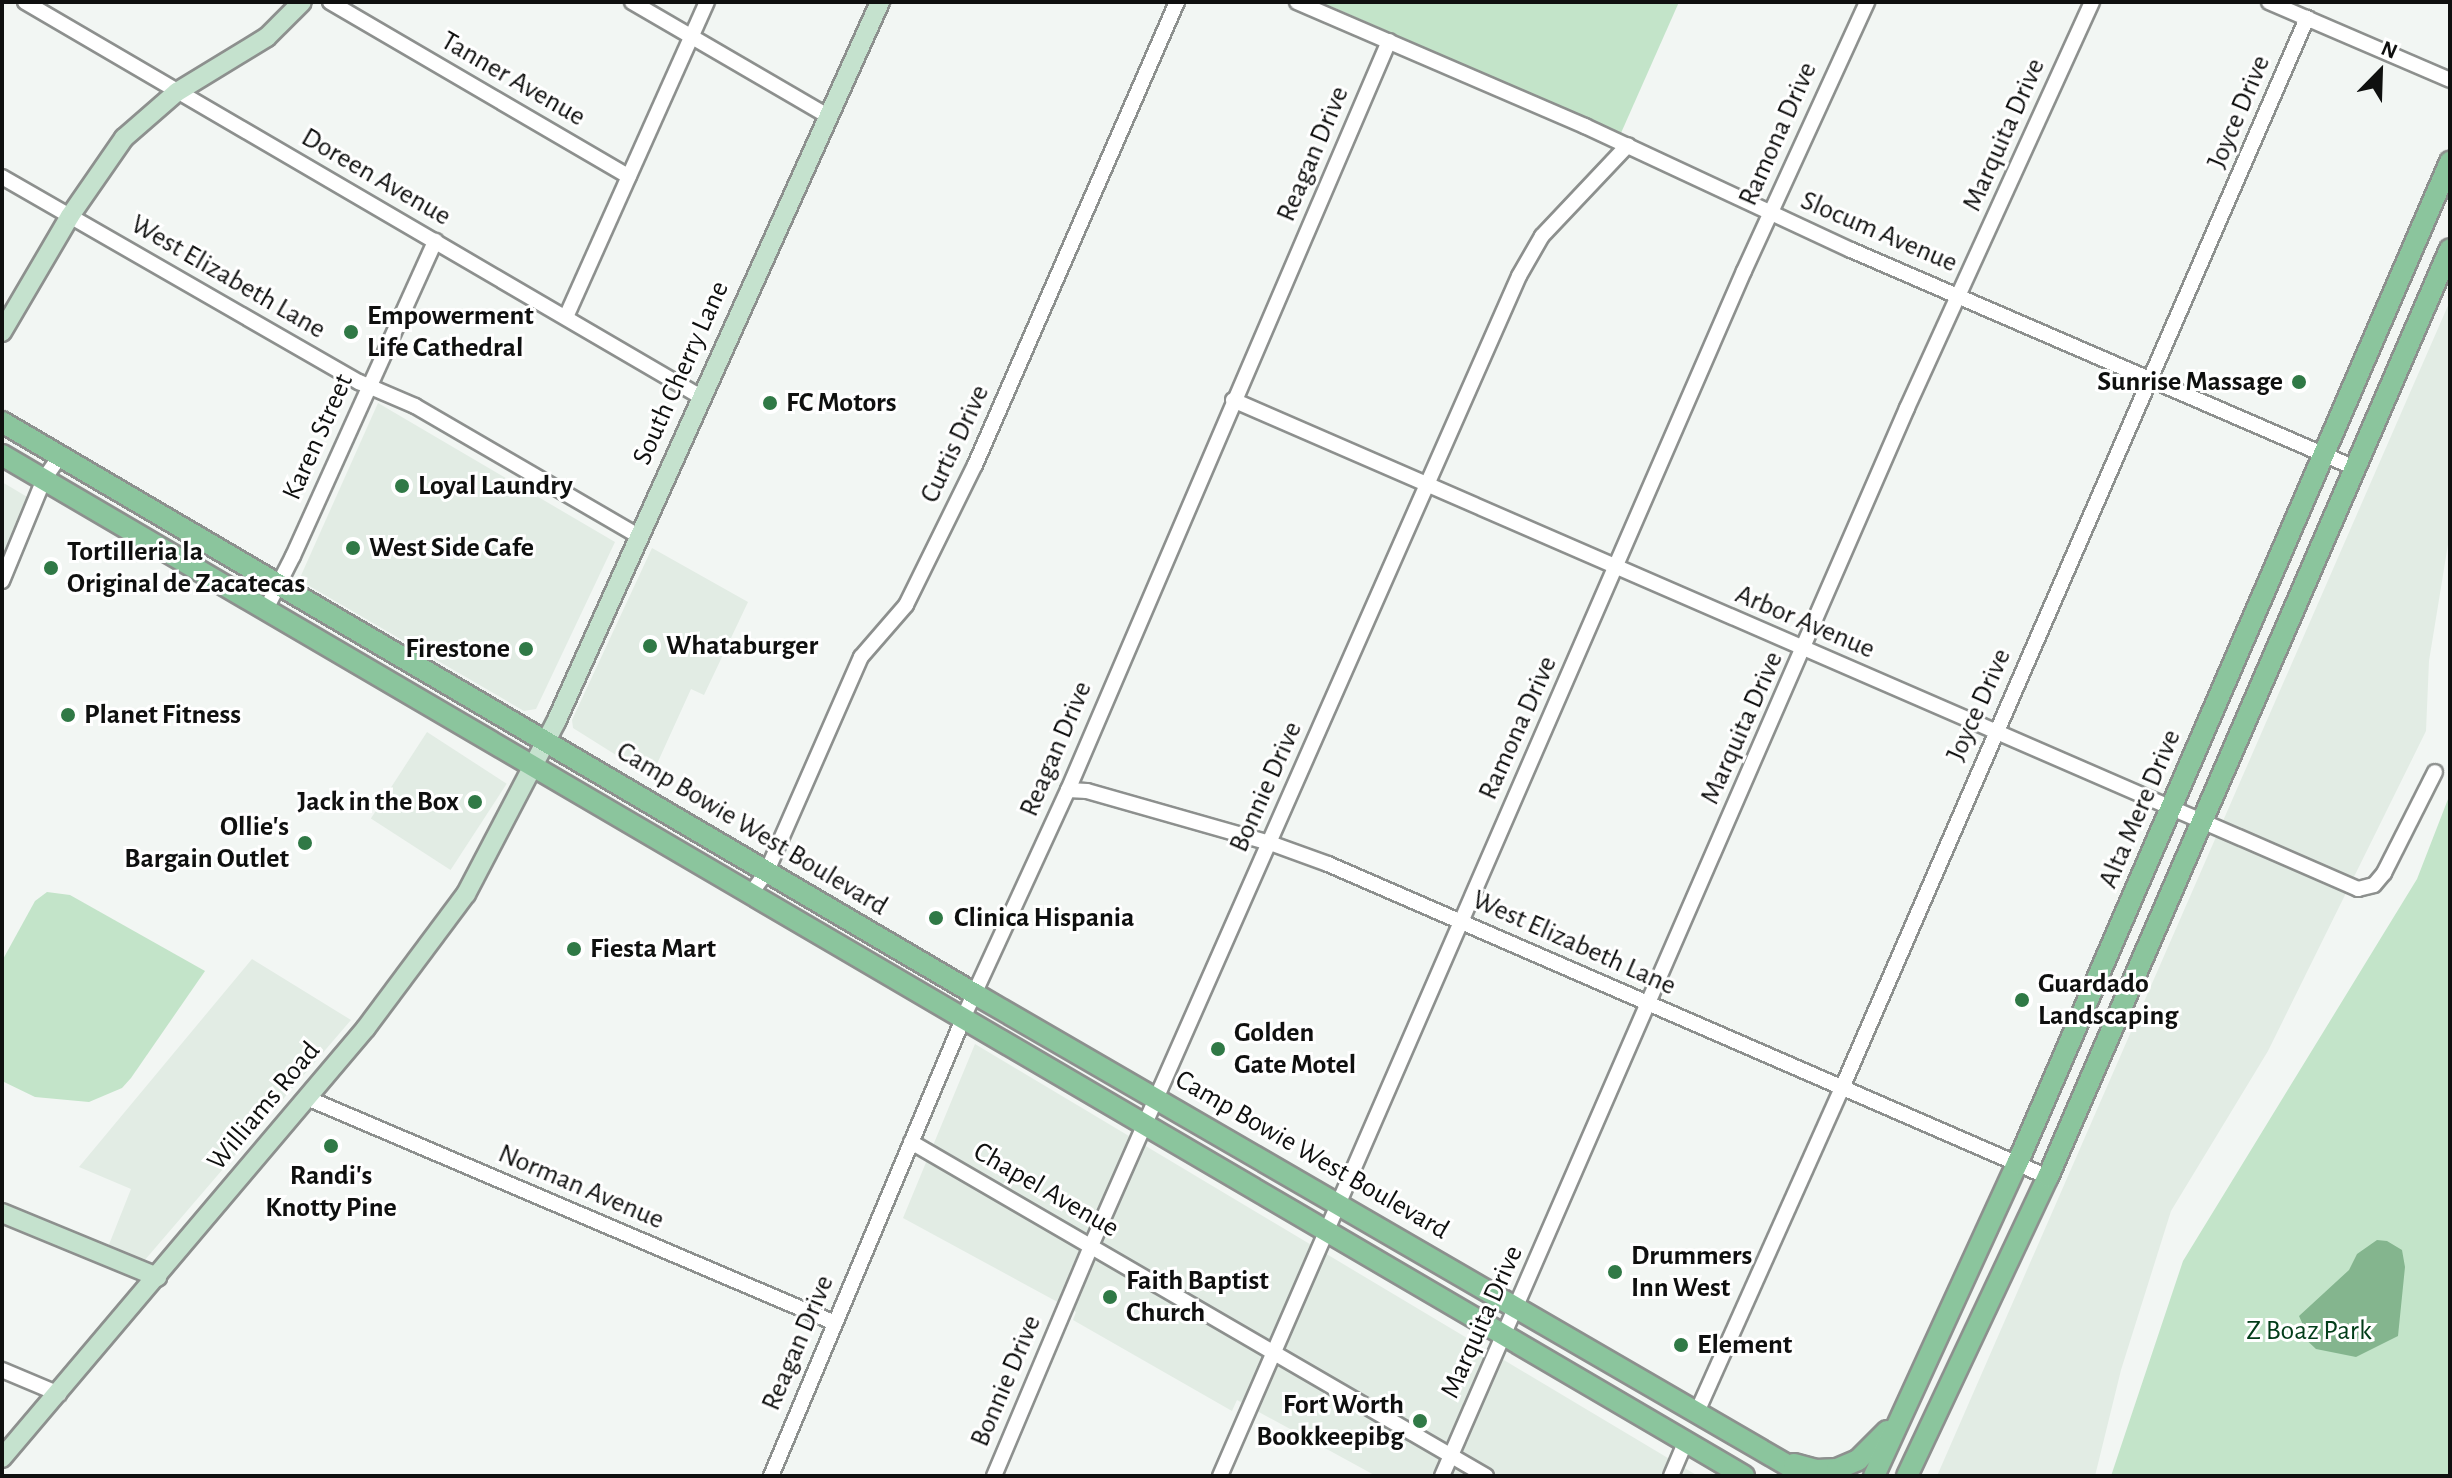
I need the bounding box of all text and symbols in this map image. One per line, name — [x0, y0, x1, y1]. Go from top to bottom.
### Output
street label: Tanner Avenue — [435, 24, 591, 134]
north arrow — [2340, 32, 2420, 112]
text: N — [2378, 37, 2401, 63]
street label: Joyce Drive — [2200, 50, 2278, 174]
street label: Marquita Drive — [1955, 53, 2053, 217]
street label: Ramona Drive — [1731, 57, 1825, 211]
street label: Reagan Drive — [1269, 81, 1357, 227]
street label: Doreen Avenue — [295, 121, 457, 233]
street label: Slocum Avenue — [1796, 184, 1962, 280]
street label: West Elizabeth Lane — [125, 208, 331, 346]
street label: South Cherry Lane — [625, 276, 737, 470]
place label: Empowerment Life Cathedral — [367, 299, 534, 365]
marker: Empowerment Life Cathedral — [342, 323, 360, 341]
place label: Sunrise Massage — [2097, 365, 2283, 399]
street label: Karen Street — [275, 369, 361, 505]
marker: Sunrise Massage — [2290, 373, 2308, 391]
street label: Curtis Drive — [913, 380, 997, 508]
place label: FC Motors — [786, 386, 897, 420]
marker: FC Motors — [761, 394, 779, 412]
place label: Loyal Laundry — [418, 469, 573, 503]
marker: Loyal Laundry — [393, 477, 411, 495]
place label: West Side Cafe — [369, 531, 534, 565]
place label: Tortilleria la Original de Zacatecas — [67, 535, 305, 601]
marker: West Side Cafe — [344, 539, 362, 557]
marker: Tortilleria la Original de Zacatecas — [42, 559, 60, 577]
street label: Arbor Avenue — [1730, 578, 1880, 666]
place label: Whataburger — [666, 629, 818, 663]
place label: Firestone — [405, 632, 510, 666]
marker: Whataburger — [641, 637, 659, 655]
marker: Firestone — [517, 640, 535, 658]
street label: Joyce Drive — [1939, 644, 2019, 766]
street label: Marquita Drive — [1693, 646, 1791, 810]
street label: Ramona Drive — [1471, 651, 1565, 805]
street label: Reagan Drive — [1012, 676, 1100, 822]
place label: Planet Fitness — [84, 698, 241, 732]
marker: Planet Fitness — [59, 706, 77, 724]
street label: Bonnie Drive — [1222, 717, 1310, 857]
street label: Alta Mere Drive — [2092, 725, 2188, 893]
street label: Camp Bowie West Boulevard — [610, 735, 894, 923]
place label: Jack in the Box — [297, 785, 459, 819]
marker: Jack in the Box — [466, 793, 484, 811]
place label: Ollie's Bargain Outlet — [124, 810, 289, 876]
marker: Ollie's Bargain Outlet — [296, 834, 314, 852]
street label: West Elizabeth Lane — [1467, 883, 1681, 1003]
place label: Clinica Hispania — [954, 901, 1135, 935]
marker: Clinica Hispania — [925, 907, 947, 929]
place label: Fiesta Mart — [590, 932, 716, 966]
marker: Fiesta Mart — [565, 940, 583, 958]
place label: Guardado Landscaping — [2038, 967, 2178, 1033]
marker: Guardado Landscaping — [2013, 991, 2031, 1009]
place label: Golden Gate Motel — [1234, 1016, 1356, 1082]
street label: Williams Road — [200, 1035, 328, 1177]
marker: Golden Gate Motel — [1209, 1040, 1227, 1058]
street label: Camp Bowie West Boulevard — [1169, 1063, 1455, 1247]
street label: Chapel Avenue — [967, 1135, 1125, 1245]
marker: Randi's Knotty Pine — [322, 1137, 340, 1155]
street label: Norman Avenue — [493, 1137, 669, 1237]
place label: Randi's Knotty Pine — [265, 1159, 397, 1225]
place label: Drummers Inn West — [1631, 1239, 1752, 1305]
street label: Marquita Drive — [1433, 1240, 1531, 1404]
marker: Drummers Inn West — [1606, 1263, 1624, 1281]
place label: Faith Baptist Church — [1126, 1264, 1269, 1330]
street label: Reagan Drive — [754, 1270, 842, 1416]
marker: Faith Baptist Church — [1101, 1288, 1119, 1306]
street label: Bonnie Drive — [963, 1310, 1049, 1452]
park label: Z Boaz Park — [2246, 1314, 2372, 1348]
place label: Element — [1697, 1328, 1792, 1362]
marker: Element — [1672, 1336, 1690, 1354]
place label: Fort Worth Bookkeepibg — [1256, 1388, 1404, 1454]
marker: Fort Worth Bookkeepibg — [1411, 1412, 1429, 1430]

